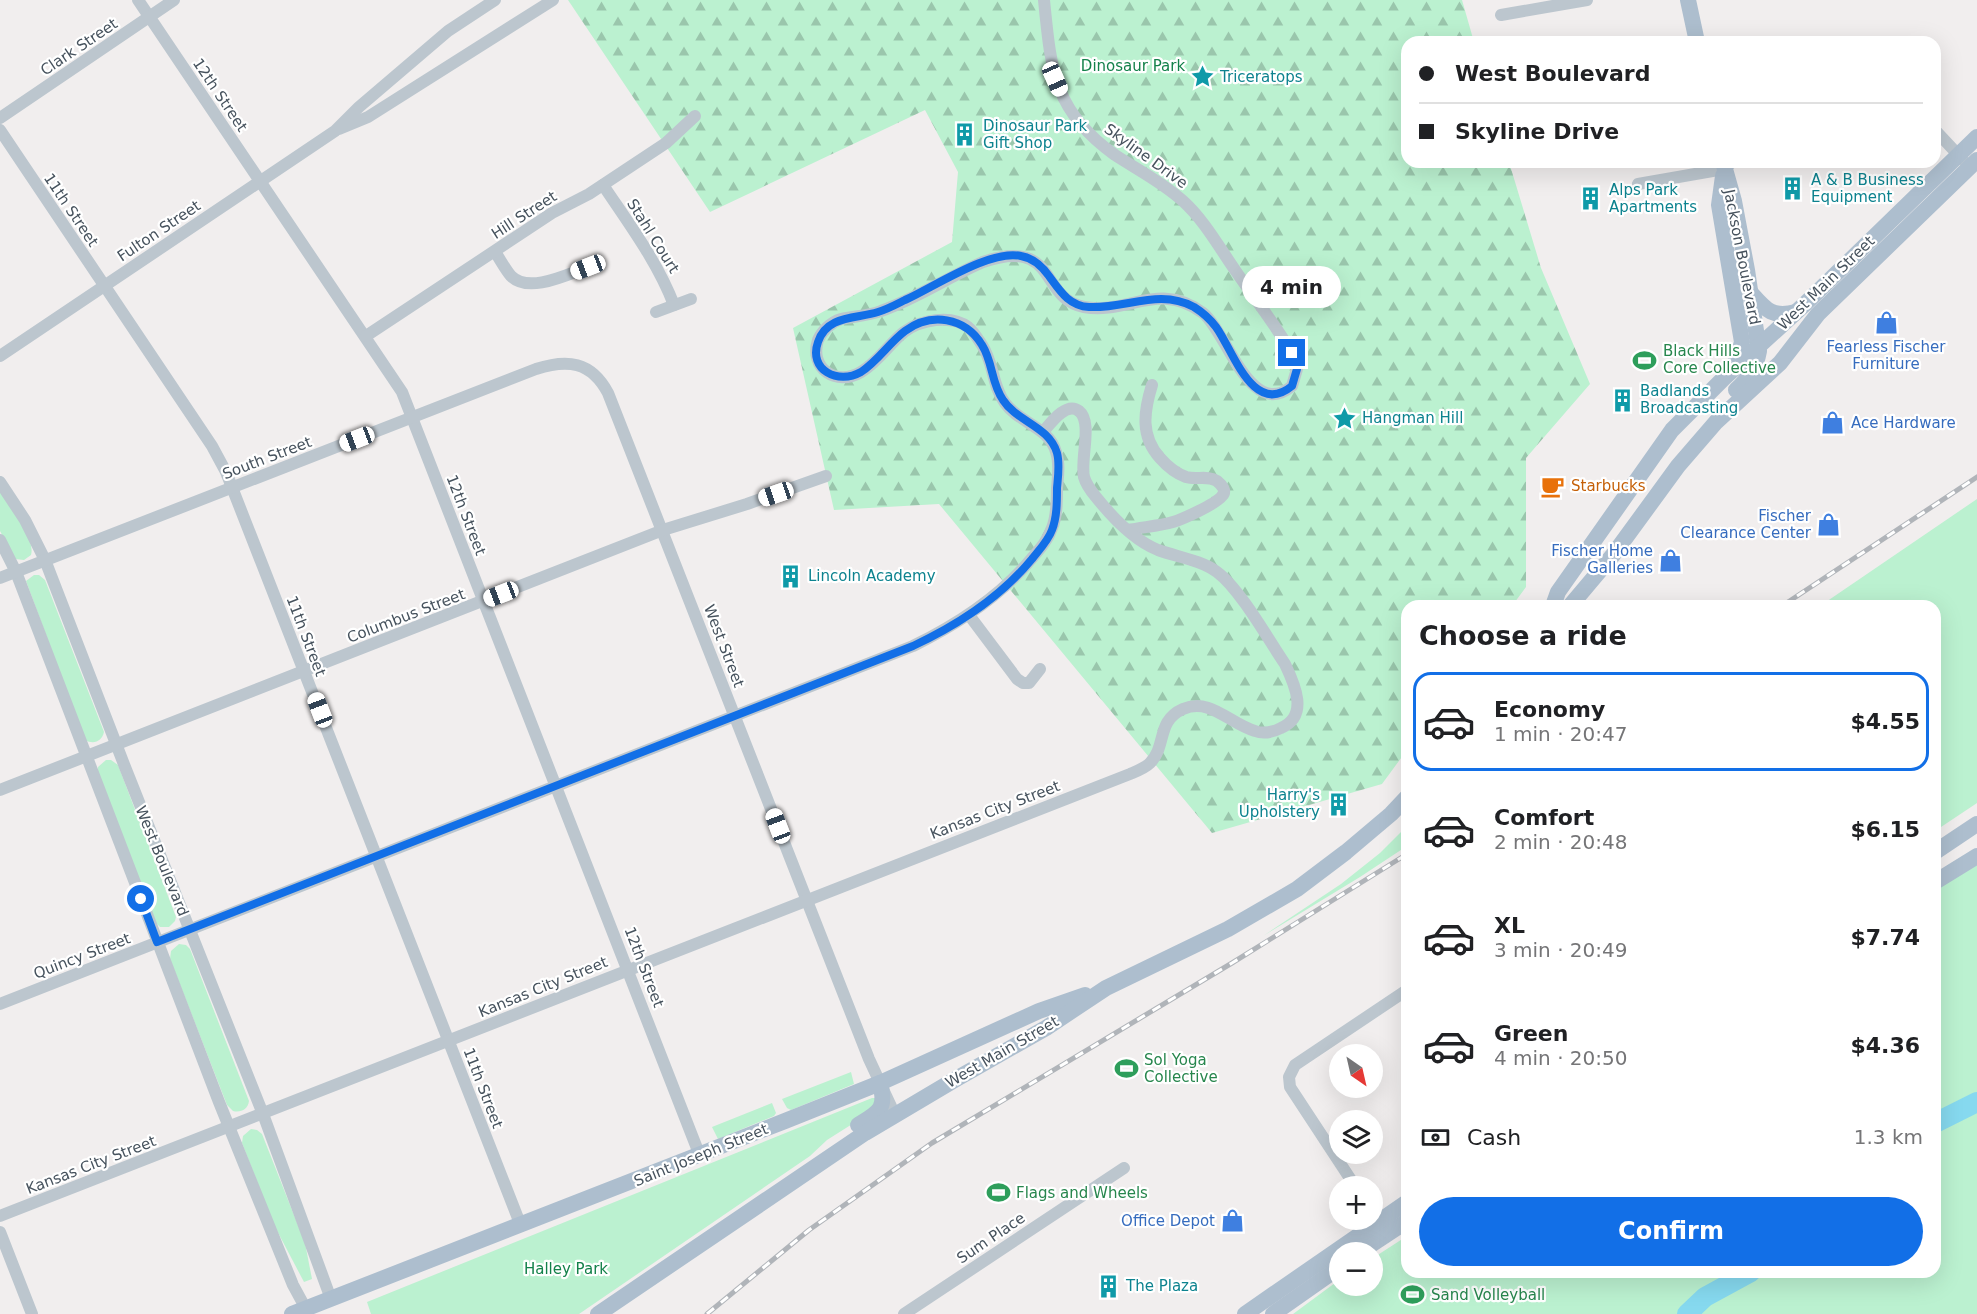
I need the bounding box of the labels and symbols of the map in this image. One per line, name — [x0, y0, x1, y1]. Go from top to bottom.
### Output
street label: Clark Street — [37, 15, 121, 79]
street label: 12th Street — [189, 55, 251, 135]
park label: Dinosaur Park — [1081, 57, 1185, 75]
car — [1039, 59, 1071, 99]
place icon: Triceratops — [1189, 64, 1215, 90]
place label: Triceratops — [1219, 68, 1303, 86]
place label: Dinosaur Park Gift Shop — [983, 117, 1088, 152]
street label: Skyline Drive — [1101, 120, 1191, 192]
building icon: Dinosaur Park Gift Shop — [952, 122, 978, 148]
street label: 11th Street — [40, 170, 102, 250]
place label: A & B Business Equipment — [1811, 171, 1924, 206]
building icon: A & B Business Equipment — [1780, 176, 1806, 202]
place label: Alps Park Apartments — [1609, 181, 1697, 216]
building icon: Alps Park Apartments — [1578, 186, 1604, 212]
street label: Hill Street — [488, 187, 560, 243]
street label: Jackson Boulevard — [1720, 187, 1764, 326]
street label: Stahl Court — [623, 196, 683, 277]
street label: Fulton Street — [114, 197, 204, 265]
street label: West Main Street — [1774, 232, 1878, 334]
car — [568, 252, 608, 282]
callout: 4 min — [1242, 266, 1342, 308]
shop icon: Fearless Fischer Furniture — [1873, 310, 1899, 336]
place label: Fearless Fischer Furniture — [1827, 338, 1946, 373]
route end — [1278, 339, 1305, 366]
place label: Black Hills Core Collective — [1663, 342, 1776, 377]
sports icon: Black Hills Core Collective — [1632, 347, 1658, 373]
place label: Badlands Broadcasting — [1640, 382, 1738, 417]
building icon: Badlands Broadcasting — [1609, 387, 1635, 413]
place icon: Hangman Hill — [1331, 405, 1357, 431]
place label: Hangman Hill — [1362, 409, 1463, 427]
shop icon: Ace Hardware — [1820, 410, 1846, 436]
place label: Ace Hardware — [1851, 414, 1956, 432]
car — [337, 424, 377, 454]
street label: South Street — [220, 433, 314, 483]
street label: 12th Street — [442, 472, 490, 558]
cafe icon: Starbucks — [1540, 473, 1566, 499]
place label: Starbucks — [1571, 477, 1646, 495]
car — [756, 480, 796, 508]
place label: Fischer Clearance Center — [1680, 507, 1812, 542]
shop icon: Fischer Clearance Center — [1816, 512, 1842, 538]
place label: Fischer Home Galleries — [1551, 542, 1653, 577]
shop icon: Fischer Home Galleries — [1658, 547, 1684, 573]
building icon: Lincoln Academy — [777, 563, 803, 589]
place label: Lincoln Academy — [808, 567, 936, 585]
car — [481, 579, 521, 609]
street label: Columbus Street — [344, 585, 468, 647]
street label: 11th Street — [282, 593, 330, 679]
street label: West Street — [700, 602, 748, 690]
car — [305, 690, 335, 730]
street label: Kansas City Street — [928, 777, 1063, 843]
place label: Harry's Upholstery — [1239, 786, 1320, 821]
building icon: Harry's Upholstery — [1325, 791, 1351, 817]
street label: West Boulevard — [132, 803, 192, 919]
car — [763, 806, 793, 846]
route start — [127, 885, 154, 912]
street label: 12th Street — [620, 924, 668, 1010]
street label: Quincy Street — [31, 929, 133, 983]
street label: Kansas City Street — [476, 953, 610, 1021]
street label: West Main Street — [942, 1012, 1062, 1092]
north arrow — [1329, 1044, 1383, 1098]
street label: 11th Street — [459, 1045, 507, 1131]
place label: Sol Yoga Collective — [1144, 1051, 1218, 1086]
sports icon: Sol Yoga Collective — [1113, 1056, 1139, 1082]
street label: Saint Joseph Street — [631, 1120, 771, 1190]
street label: Kansas City Street — [24, 1132, 159, 1198]
sports icon: Flags and Wheels — [985, 1180, 1011, 1206]
place label: Flags and Wheels — [1016, 1184, 1148, 1202]
shop icon: Office Depot — [1220, 1208, 1246, 1234]
street label: Sum Place — [954, 1209, 1028, 1267]
place label: Office Depot — [1121, 1212, 1215, 1230]
park label: Halley Park — [524, 1260, 608, 1278]
building icon: The Plaza — [1095, 1273, 1121, 1299]
place label: The Plaza — [1125, 1277, 1198, 1295]
sports icon: Sand Volleyball — [1400, 1282, 1426, 1308]
place label: Sand Volleyball — [1431, 1286, 1545, 1304]

